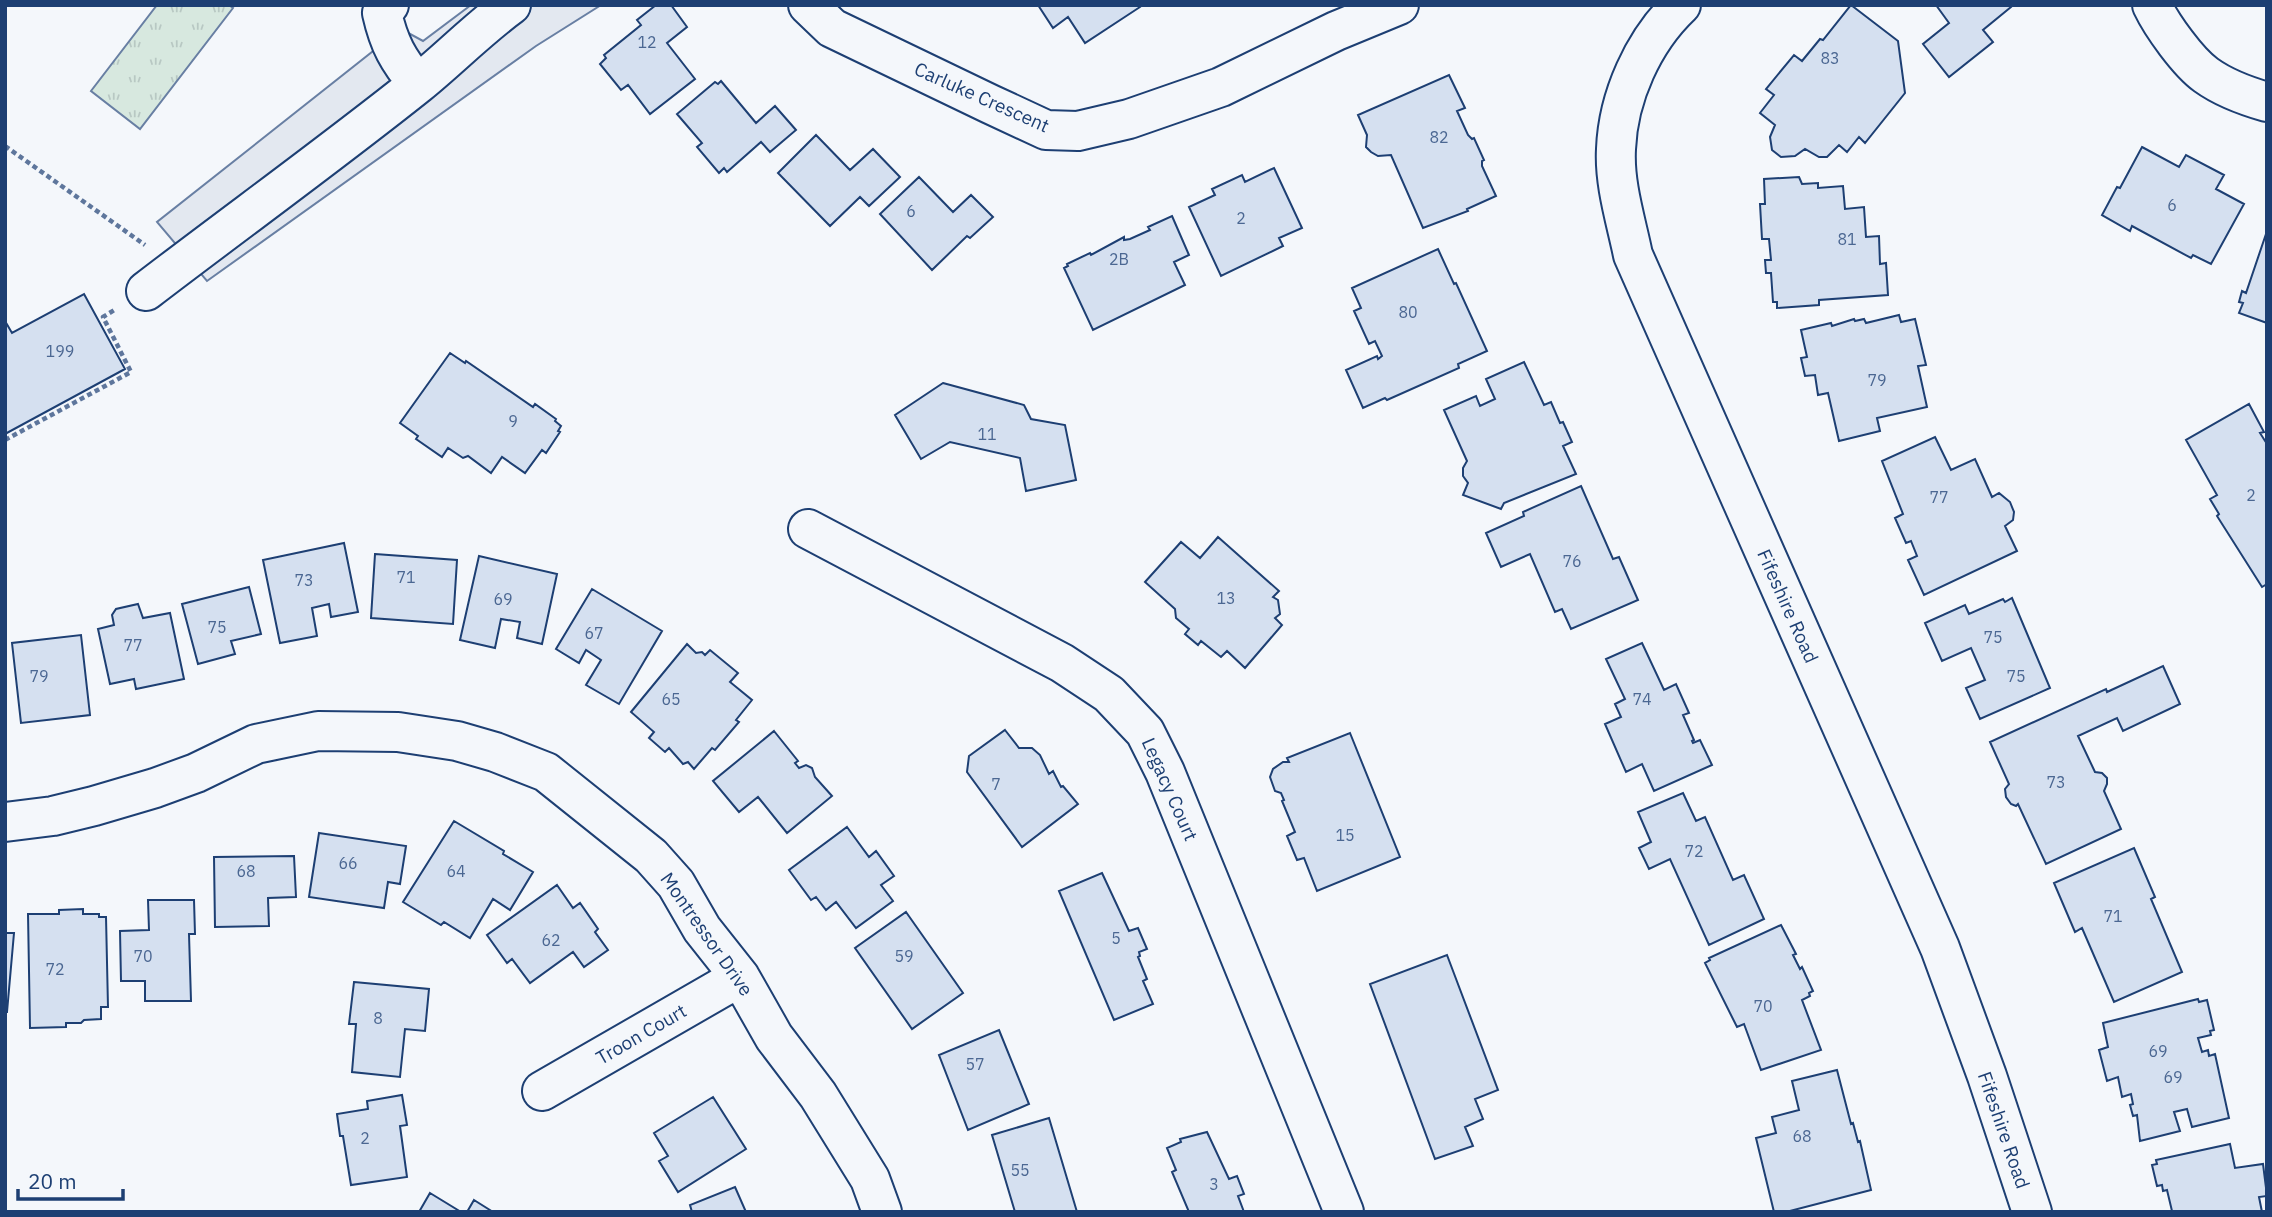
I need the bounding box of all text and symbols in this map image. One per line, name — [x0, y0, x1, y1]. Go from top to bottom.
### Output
house number: 12 — [637, 32, 657, 52]
house number: 83 — [1820, 48, 1840, 68]
street label: Carluke Crescent — [911, 57, 1053, 137]
house number: 82 — [1429, 127, 1449, 147]
house number: 6 — [2167, 195, 2177, 215]
house number: 6 — [906, 201, 916, 221]
house number: 2 — [1236, 208, 1246, 228]
house number: 81 — [1837, 229, 1857, 249]
house number: 2B — [1109, 249, 1129, 269]
house number: 80 — [1398, 302, 1418, 322]
house number: 199 — [46, 341, 74, 361]
house number: 79 — [1867, 370, 1887, 390]
house number: 9 — [508, 411, 518, 431]
house number: 11 — [977, 424, 997, 444]
house number: 2 — [2246, 485, 2256, 505]
house number: 77 — [1929, 487, 1949, 507]
street label: Fifeshire Road — [1752, 545, 1824, 667]
house number: 76 — [1562, 551, 1582, 571]
house number: 71 — [396, 567, 416, 587]
house number: 73 — [294, 570, 314, 590]
house number: 13 — [1216, 588, 1236, 608]
house number: 69 — [493, 589, 513, 609]
house number: 75 — [207, 617, 227, 637]
house number: 67 — [584, 623, 604, 643]
house number: 75 — [1983, 627, 2003, 647]
house number: 77 — [123, 635, 143, 655]
house number: 79 — [29, 666, 49, 686]
house number: 75 — [2006, 666, 2026, 686]
house number: 65 — [661, 689, 681, 709]
house number: 74 — [1632, 689, 1652, 709]
street label: Legacy Court — [1137, 734, 1203, 844]
house number: 73 — [2046, 772, 2066, 792]
house number: 7 — [991, 774, 1001, 794]
house number: 15 — [1335, 825, 1355, 845]
house number: 72 — [1684, 841, 1704, 861]
house number: 66 — [338, 853, 358, 873]
house number: 68 — [236, 861, 256, 881]
house number: 64 — [446, 861, 466, 881]
street label: Montressor Drive — [655, 868, 759, 1000]
house number: 71 — [2103, 906, 2123, 926]
house number: 5 — [1111, 928, 1121, 948]
house number: 62 — [541, 930, 561, 950]
house number: 70 — [133, 946, 153, 966]
house number: 59 — [894, 946, 914, 966]
house number: 72 — [45, 959, 65, 979]
house number: 70 — [1753, 996, 1773, 1016]
street label: Troon Court — [592, 999, 690, 1069]
house number: 8 — [373, 1008, 383, 1028]
house number: 69 — [2148, 1041, 2168, 1061]
house number: 57 — [965, 1054, 985, 1074]
house number: 69 — [2163, 1067, 2183, 1087]
street label: Fifeshire Road — [1973, 1068, 2035, 1192]
house number: 68 — [1792, 1126, 1812, 1146]
house number: 2 — [360, 1128, 370, 1148]
scale bar — [18, 1158, 122, 1202]
house number: 55 — [1010, 1160, 1030, 1180]
text: 20 m — [28, 1167, 77, 1195]
house number: 3 — [1209, 1174, 1219, 1194]

